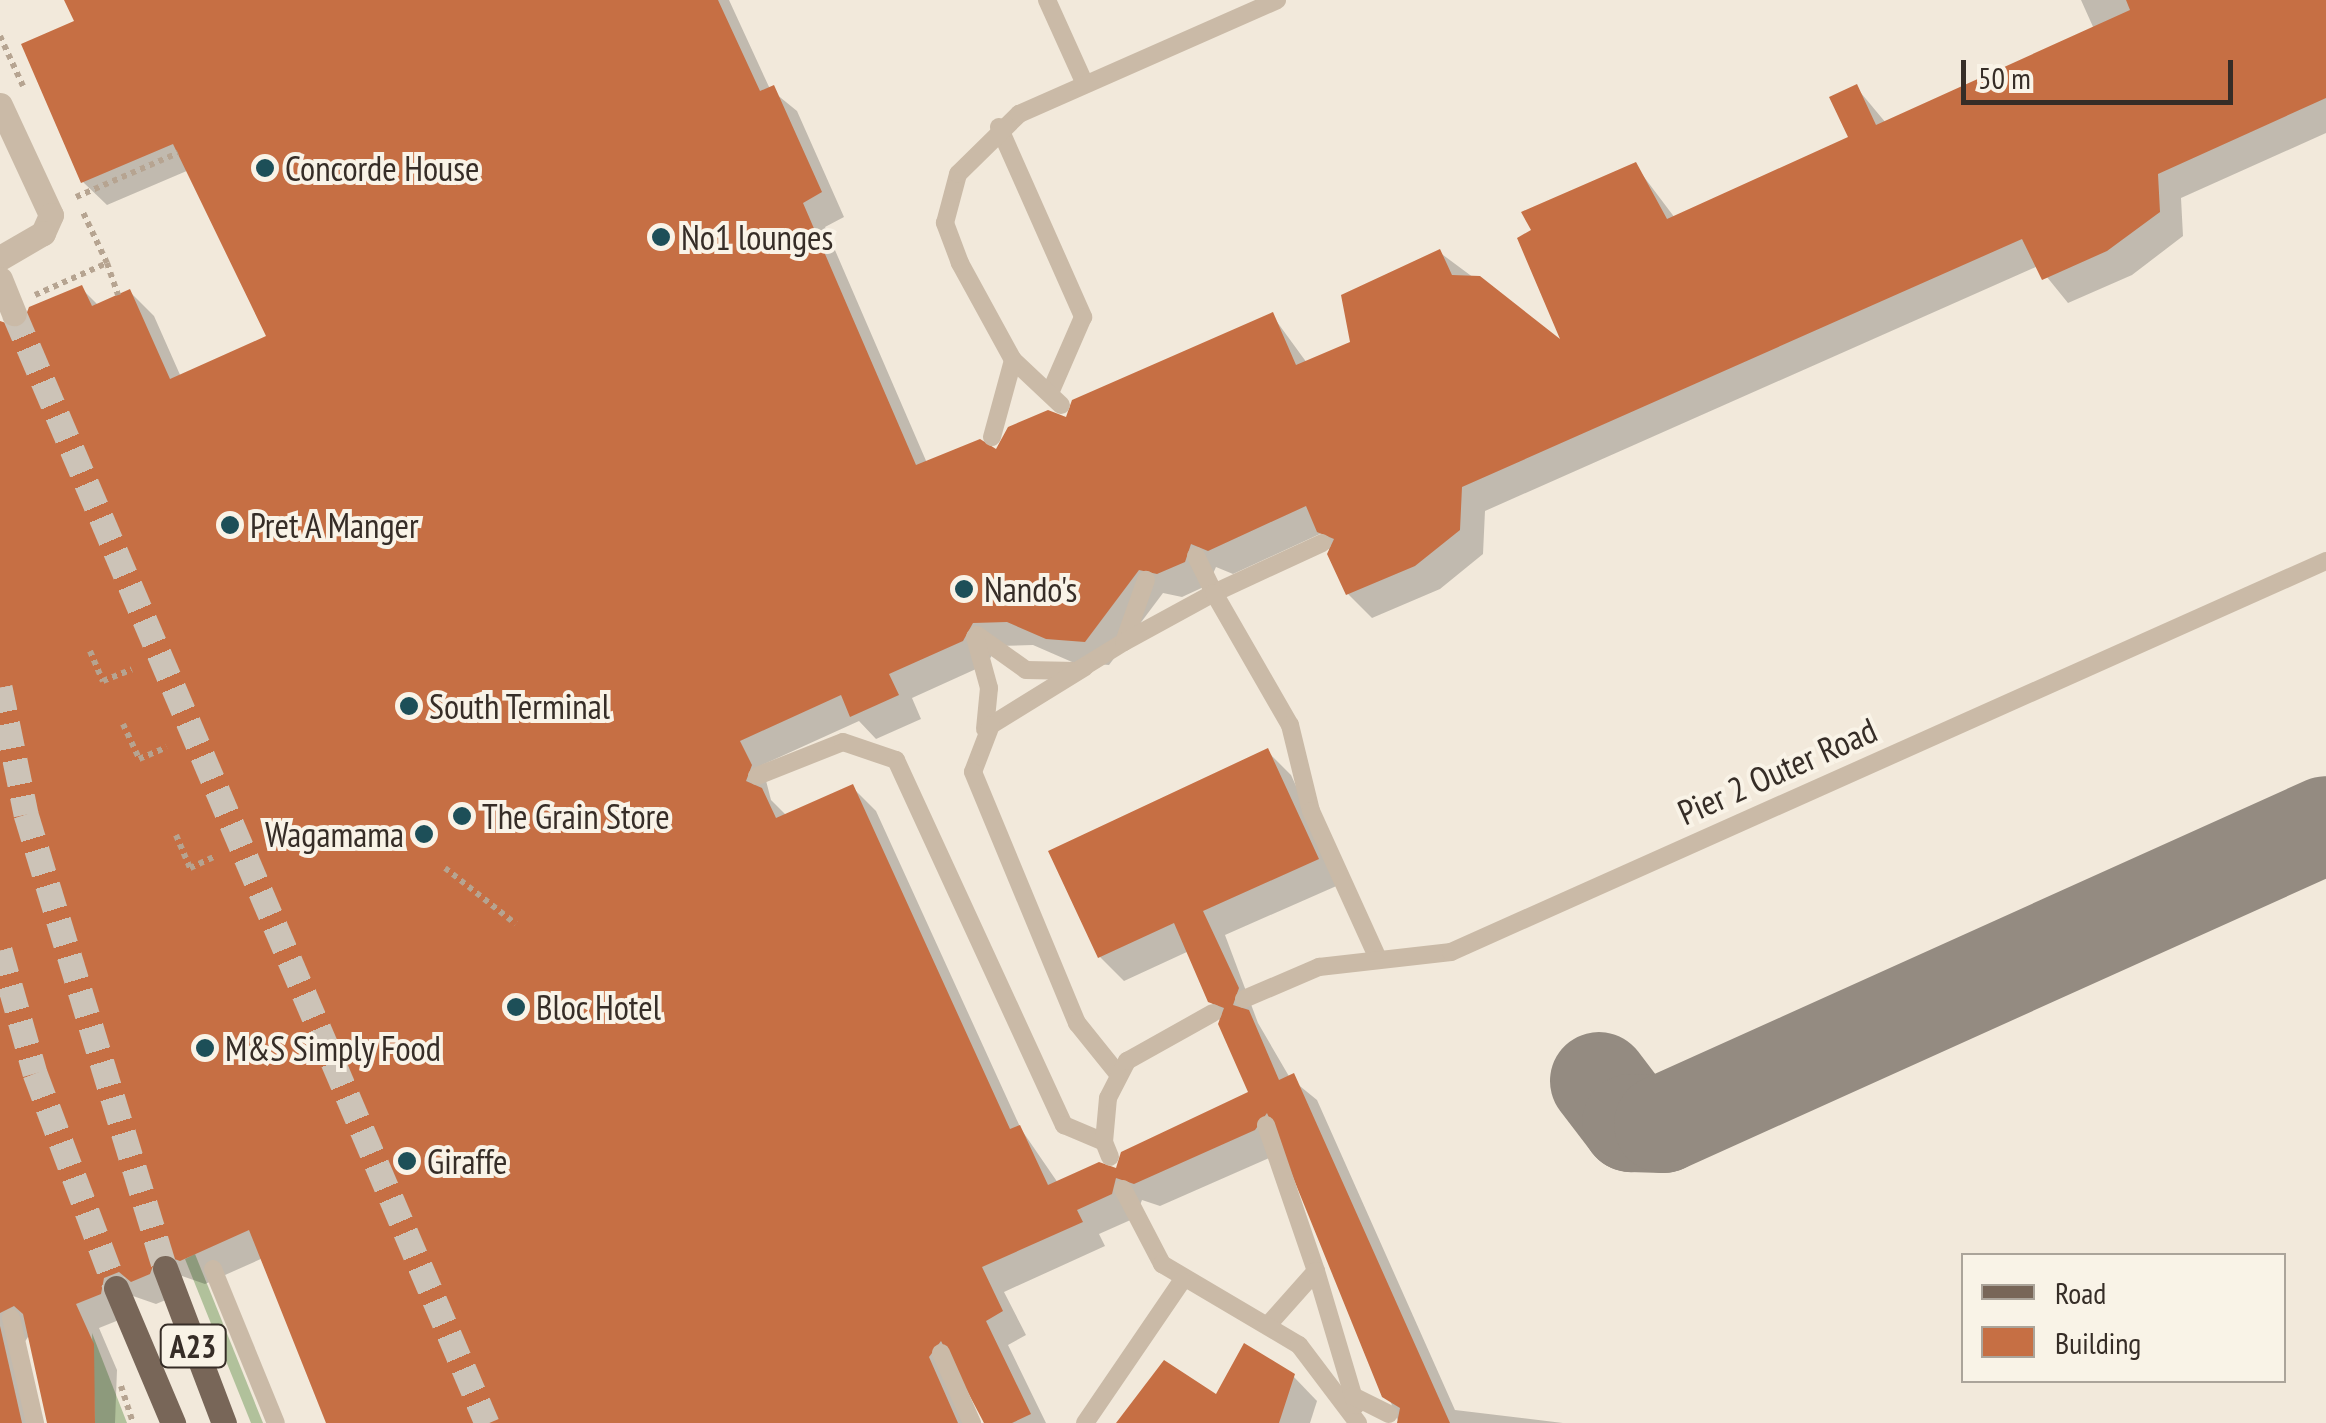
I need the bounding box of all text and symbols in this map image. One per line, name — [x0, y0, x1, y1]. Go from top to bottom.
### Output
scale bar — [1966, 40, 2238, 102]
text: 50 m — [1978, 58, 2031, 97]
place label: Concorde House — [285, 147, 479, 189]
marker: Concorde House — [254, 157, 276, 179]
place label: No1 lounges — [681, 216, 833, 258]
marker: No1 lounges — [650, 226, 672, 248]
place label: Pret A Manger — [250, 504, 421, 546]
marker: Pret A Manger — [219, 514, 241, 536]
place label: Nando's — [984, 568, 1077, 610]
marker: Nando's — [953, 578, 975, 600]
place label: South Terminal — [429, 685, 611, 727]
marker: South Terminal — [398, 695, 420, 717]
street label: Pier 2 Outer Road — [1671, 709, 1883, 833]
place label: The Grain Store — [482, 795, 670, 837]
marker: The Grain Store — [451, 805, 473, 827]
place label: Wagamama — [265, 813, 404, 855]
marker: Wagamama — [413, 823, 435, 845]
place label: Bloc Hotel — [536, 986, 661, 1028]
marker: Bloc Hotel — [505, 996, 527, 1018]
place label: M&S Simply Food — [225, 1027, 442, 1069]
marker: M&S Simply Food — [194, 1037, 216, 1059]
place label: Giraffe — [427, 1140, 508, 1182]
marker: Giraffe — [396, 1150, 418, 1172]
legend — [1961, 1253, 2286, 1383]
text: Road — [2055, 1273, 2106, 1312]
road number: A23 — [158, 1319, 228, 1373]
text: Building — [2055, 1323, 2141, 1362]

